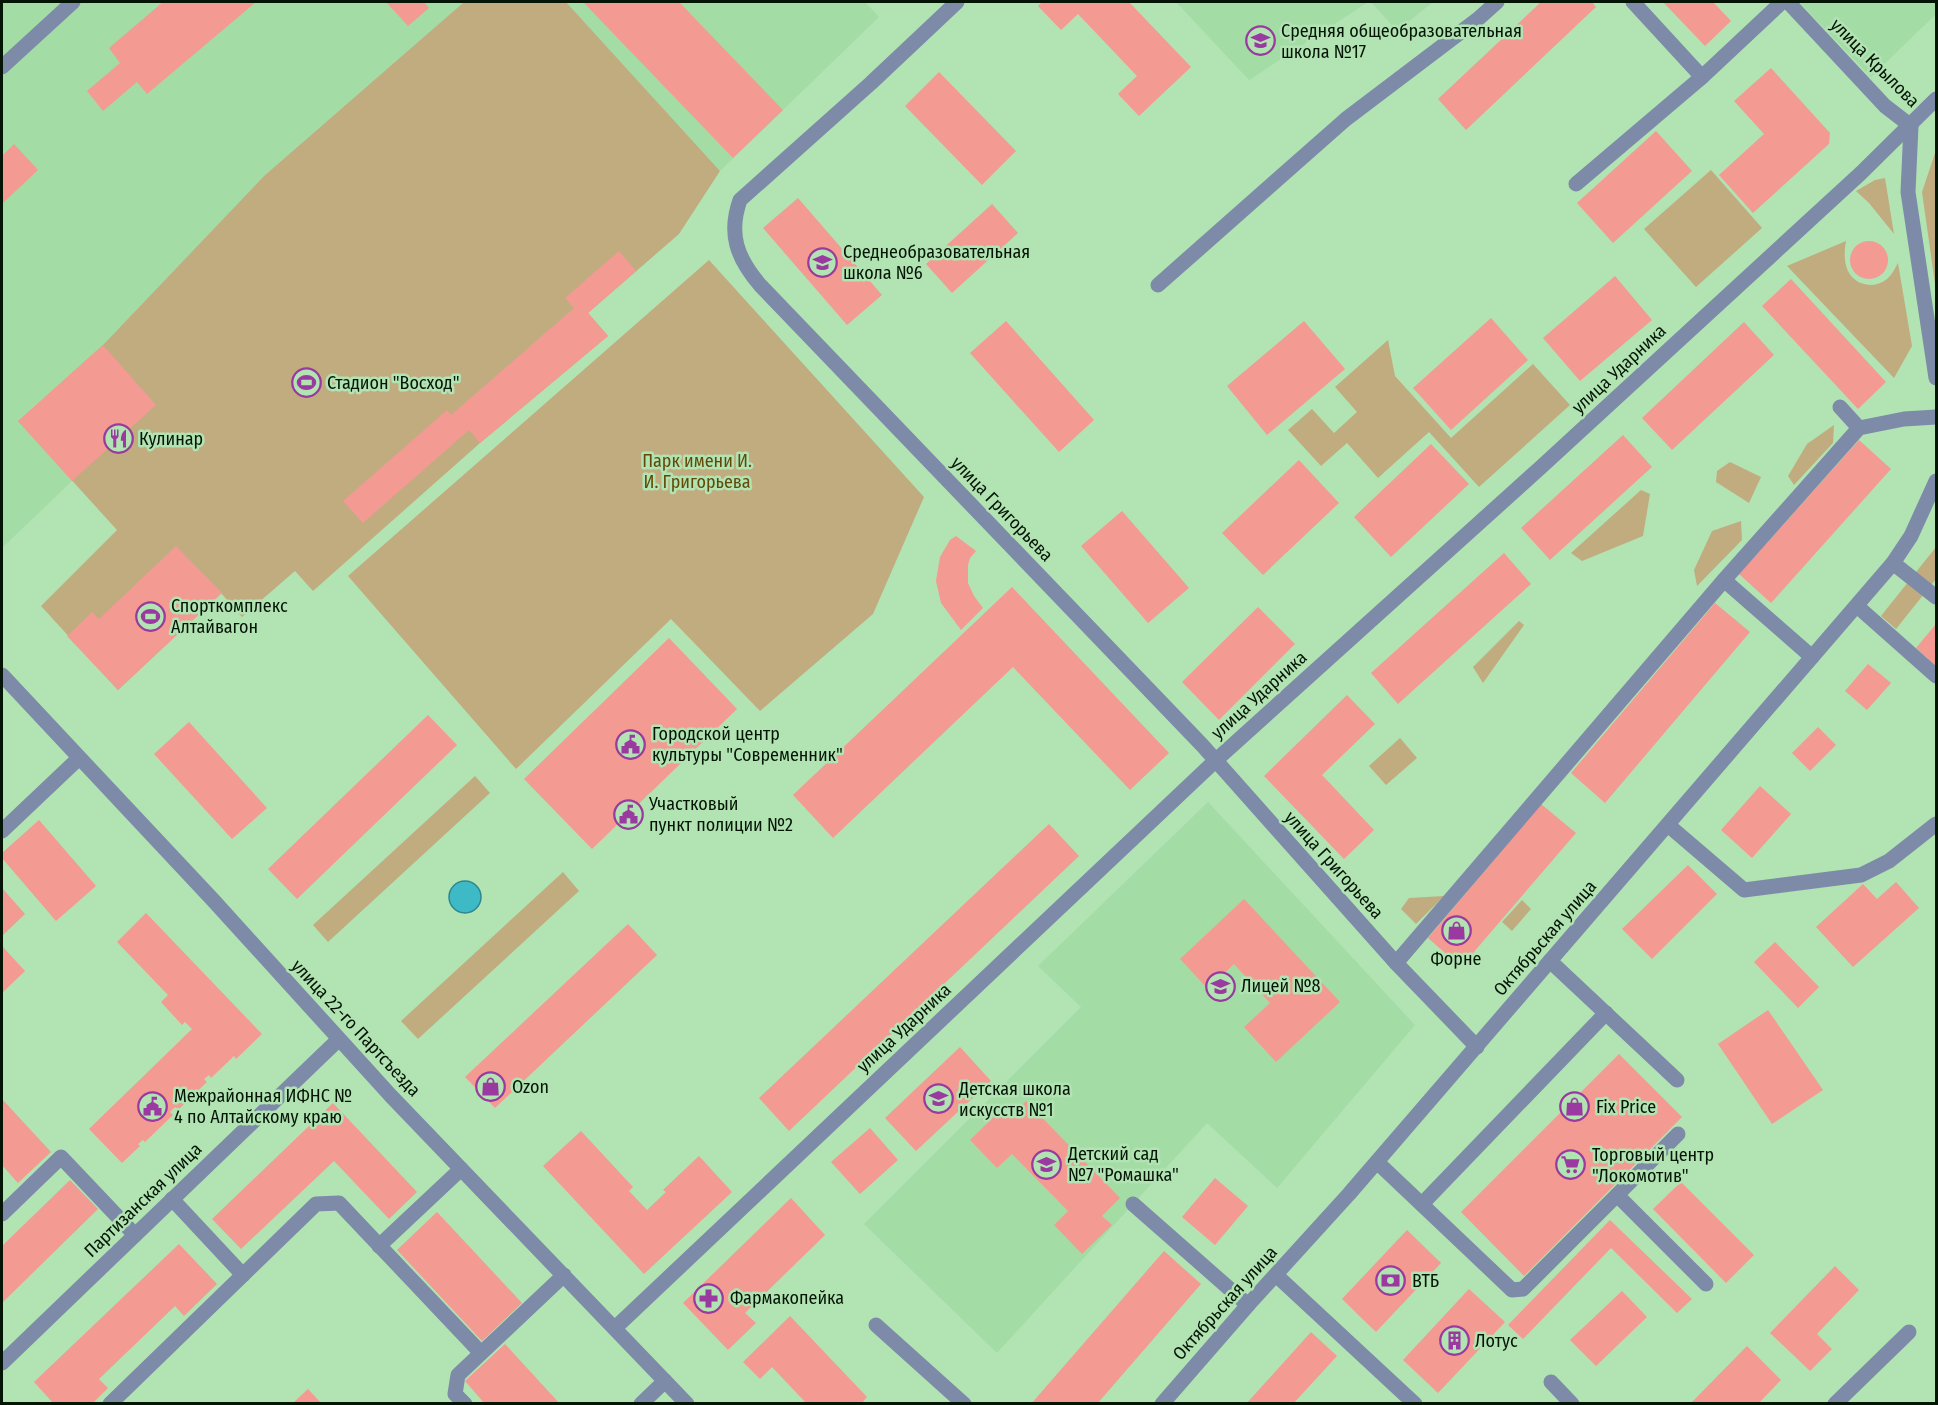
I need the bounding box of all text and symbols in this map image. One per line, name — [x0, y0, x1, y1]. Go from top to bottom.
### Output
street label: улица Крылова — [1826, 14, 1924, 112]
place label: Средняя общеобразовательная школа №17 — [1281, 20, 1522, 63]
school or university icon: Средняя общеобразовательная школа №17 — [1244, 25, 1276, 57]
place label: Среднеобразовательная школа №6 — [843, 241, 1030, 284]
school or university icon: Среднеобразовательная школа №6 — [806, 246, 838, 278]
street label: улица Ударника — [1567, 320, 1671, 418]
sports icon: Стадион "Восход" — [290, 367, 322, 399]
place label: Стадион "Восход" — [327, 372, 459, 394]
restaurant icon: Кулинар — [102, 423, 134, 455]
place label: Кулинар — [139, 428, 203, 450]
park label: Парк имени И. И. Григорьева — [642, 450, 752, 493]
street label: улица Григорьева — [946, 452, 1058, 566]
place label: Спорткомплекс Алтайвагон — [171, 595, 288, 638]
sports icon: Спорткомплекс Алтайвагон — [134, 600, 166, 632]
street label: улица Ударника — [1207, 646, 1311, 744]
place label: Городской центр культуры "Современник" — [652, 723, 843, 766]
public building icon: Городской центр культуры "Современник" — [615, 728, 647, 760]
place label: Участковый пункт полиции №2 — [648, 793, 793, 836]
public building icon: Участковый пункт полиции №2 — [612, 798, 644, 830]
street label: улица Григорьева — [1280, 807, 1388, 924]
street label: Октябрьская улица — [1489, 876, 1601, 1000]
shop icon: Форне — [1440, 914, 1472, 946]
place label: Форне — [1431, 948, 1482, 970]
street label: улица 22-го Партсъезда — [287, 955, 425, 1101]
school or university icon: Лицей №8 — [1204, 970, 1236, 1002]
place label: Лицей №8 — [1241, 975, 1321, 997]
street label: улица Ударника — [852, 979, 956, 1077]
shop icon: Ozon — [475, 1071, 507, 1103]
place label: Ozon — [512, 1076, 549, 1098]
place label: Детская школа искусств №1 — [958, 1078, 1071, 1121]
school or university icon: Детская школа искусств №1 — [922, 1083, 954, 1115]
place label: Межрайонная ИФНС № 4 по Алтайскому краю — [174, 1085, 352, 1128]
public building icon: Межрайонная ИФНС № 4 по Алтайскому краю — [137, 1090, 169, 1122]
shop icon: Fix Price — [1559, 1091, 1591, 1123]
place label: Fix Price — [1596, 1096, 1656, 1118]
street label: Партизанская улица — [80, 1138, 207, 1262]
place label: Детский сад №7 "Ромашка" — [1067, 1143, 1179, 1186]
place label: Торговый центр "Локомотив" — [1592, 1144, 1714, 1187]
school or university icon: Детский сад №7 "Ромашка" — [1031, 1148, 1063, 1180]
supermarket icon: Торговый центр "Локомотив" — [1555, 1149, 1587, 1181]
street label: Октябрьская улица — [1168, 1241, 1282, 1365]
bank icon: ВТБ — [1375, 1265, 1407, 1297]
place label: ВТБ — [1412, 1270, 1439, 1292]
pharmacy icon: Фармакопейка — [693, 1282, 725, 1314]
place label: Фармакопейка — [730, 1287, 844, 1309]
building icon: Лотус — [1438, 1325, 1470, 1357]
place label: Лотус — [1475, 1330, 1518, 1352]

